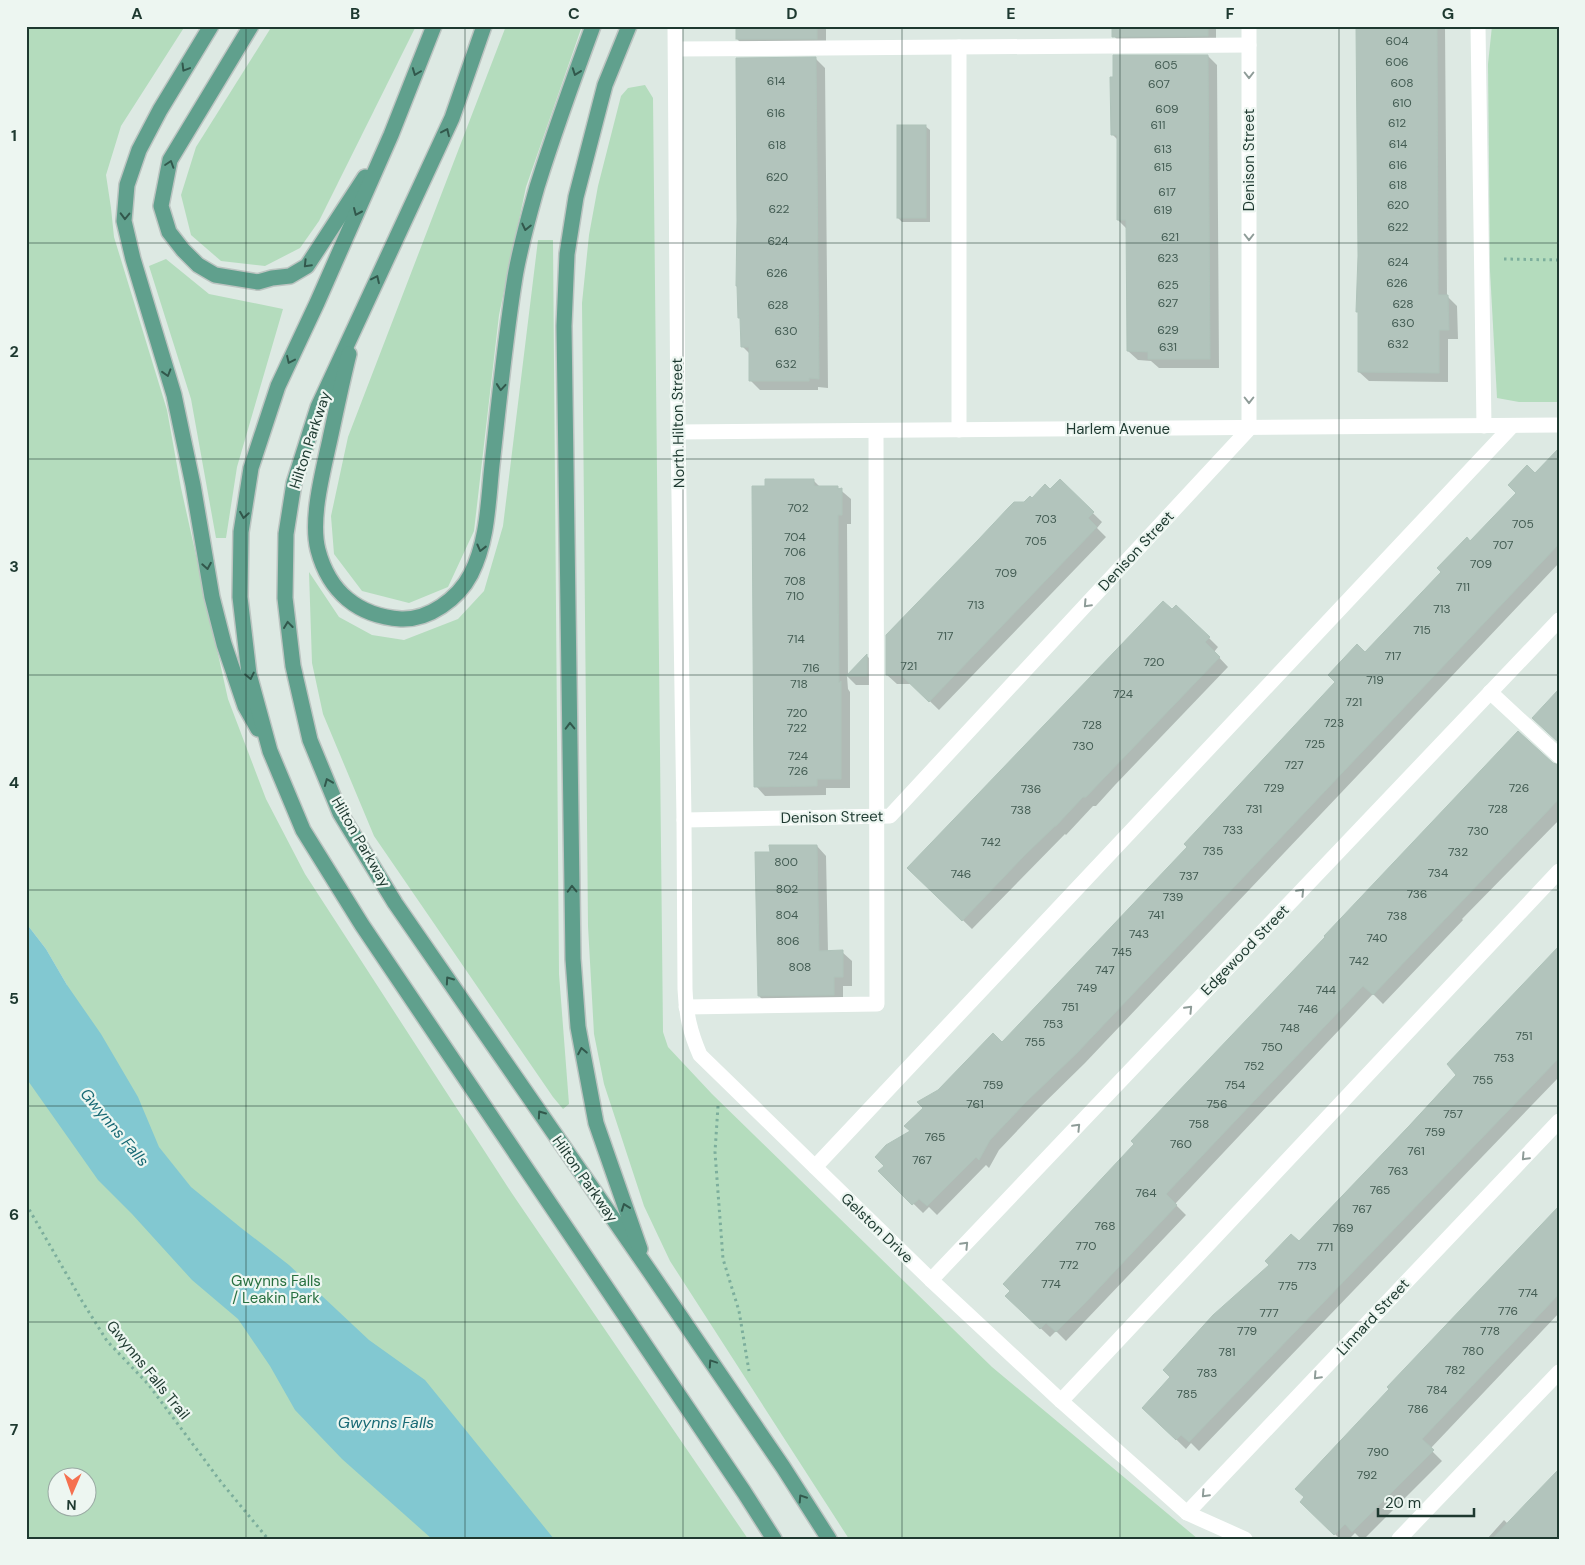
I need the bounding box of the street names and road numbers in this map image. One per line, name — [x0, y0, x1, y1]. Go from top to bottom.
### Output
street label: Denison Street — [1239, 109, 1259, 211]
street label: North Hilton Street — [667, 358, 689, 488]
street label: Hilton Parkway — [285, 388, 335, 491]
street label: Harlem Avenue — [1066, 419, 1170, 439]
street label: Denison Street — [1094, 507, 1178, 595]
street label: Hilton Parkway — [327, 793, 395, 891]
street label: Denison Street — [781, 806, 884, 828]
street label: Edgewood Street — [1196, 900, 1294, 1000]
street label: Hilton Parkway — [548, 1132, 623, 1227]
street label: Gelston Drive — [837, 1188, 917, 1268]
street label: Linnard Street — [1332, 1274, 1414, 1360]
street label: Gwynns Falls Trail — [102, 1316, 194, 1424]

